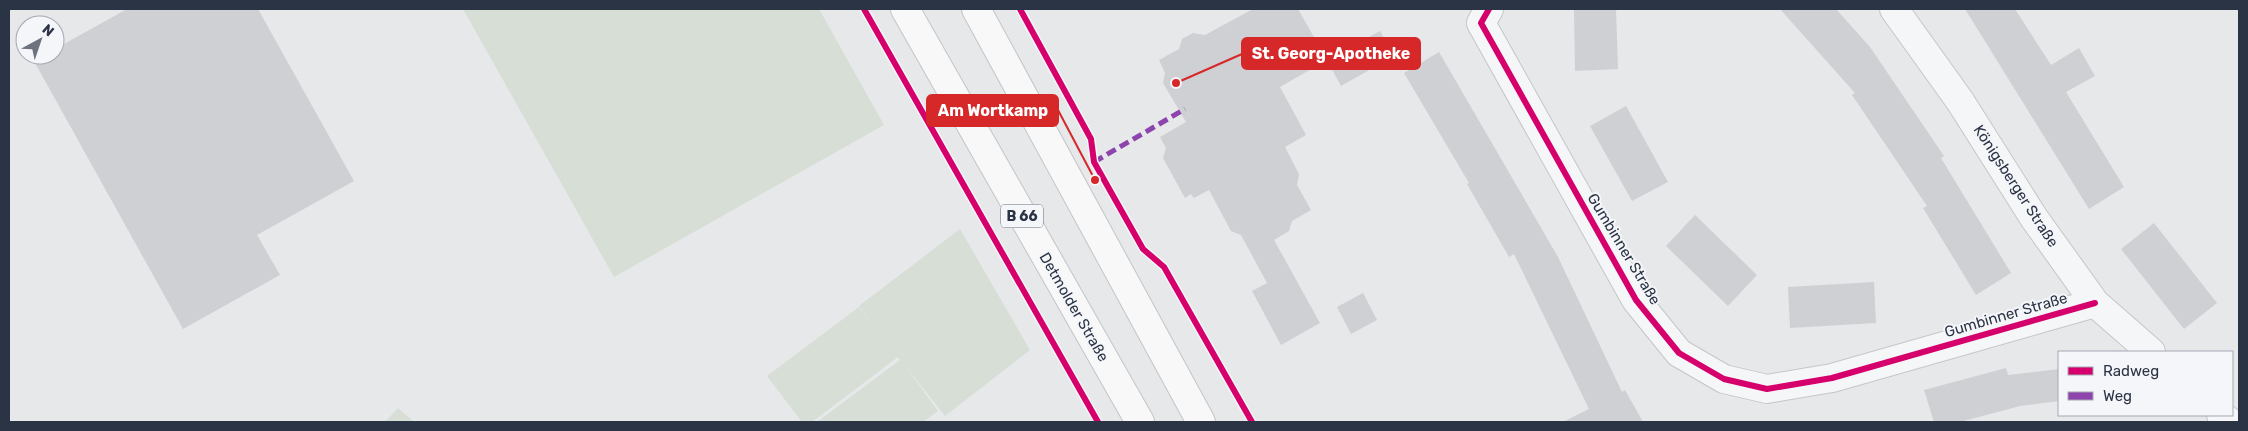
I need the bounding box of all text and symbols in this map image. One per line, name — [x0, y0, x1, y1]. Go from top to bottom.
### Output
north arrow — [15, 15, 65, 65]
text: N — [39, 21, 57, 40]
callout: St. Georg-Apotheke — [1242, 38, 1420, 69]
text: St. Georg-Apotheke — [1252, 44, 1410, 63]
callout: Am Wortkamp — [927, 95, 1058, 126]
text: Am Wortkamp — [938, 101, 1048, 120]
street label: Königsberger Straße — [1970, 122, 2062, 250]
street label: Gumbinner Straße — [1584, 190, 1664, 308]
road number: B 66 — [1001, 205, 1043, 228]
street label: Detmolder Straße — [1036, 249, 1112, 365]
street label: Gumbinner Straße — [1942, 289, 2070, 341]
legend — [2058, 351, 2233, 416]
text: Radweg — [2103, 362, 2159, 380]
text: Weg — [2103, 387, 2132, 405]

